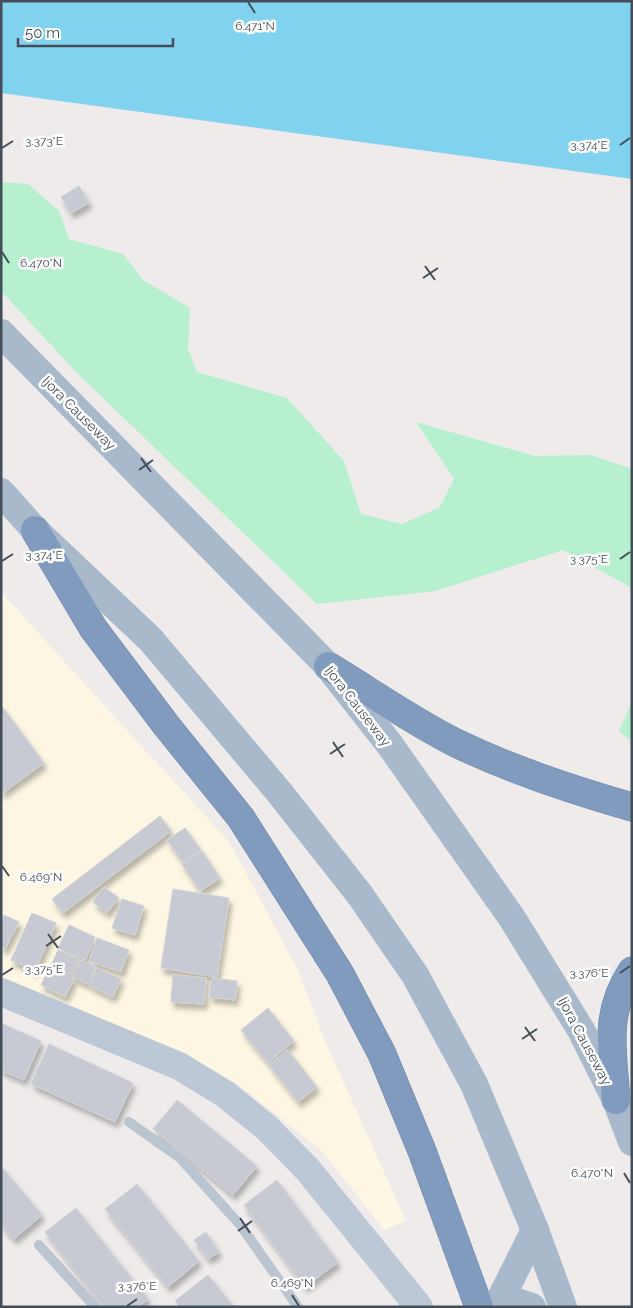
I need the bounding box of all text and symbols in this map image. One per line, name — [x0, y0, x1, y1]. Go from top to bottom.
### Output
scale bar — [18, 15, 172, 47]
text: 6.471°N — [235, 19, 275, 33]
text: 50 m — [25, 24, 60, 42]
text: 3.373°E — [25, 134, 63, 148]
text: 3.374°E — [570, 138, 608, 152]
text: 6.470°N — [20, 256, 62, 270]
street label: Ijora Causeway — [39, 373, 119, 453]
text: 3.374°E — [25, 548, 63, 562]
text: 3.375°E — [570, 552, 608, 566]
street label: Ijora Causeway — [322, 663, 395, 750]
text: 6.469°N — [20, 870, 62, 884]
text: 3.375°E — [25, 962, 63, 976]
text: 3.376°E — [569, 966, 609, 980]
street label: Ijora Causeway — [555, 994, 615, 1088]
text: 6.470°N — [571, 1166, 613, 1180]
text: 6.469°N — [271, 1276, 313, 1290]
text: 3.376°E — [117, 1279, 157, 1293]

